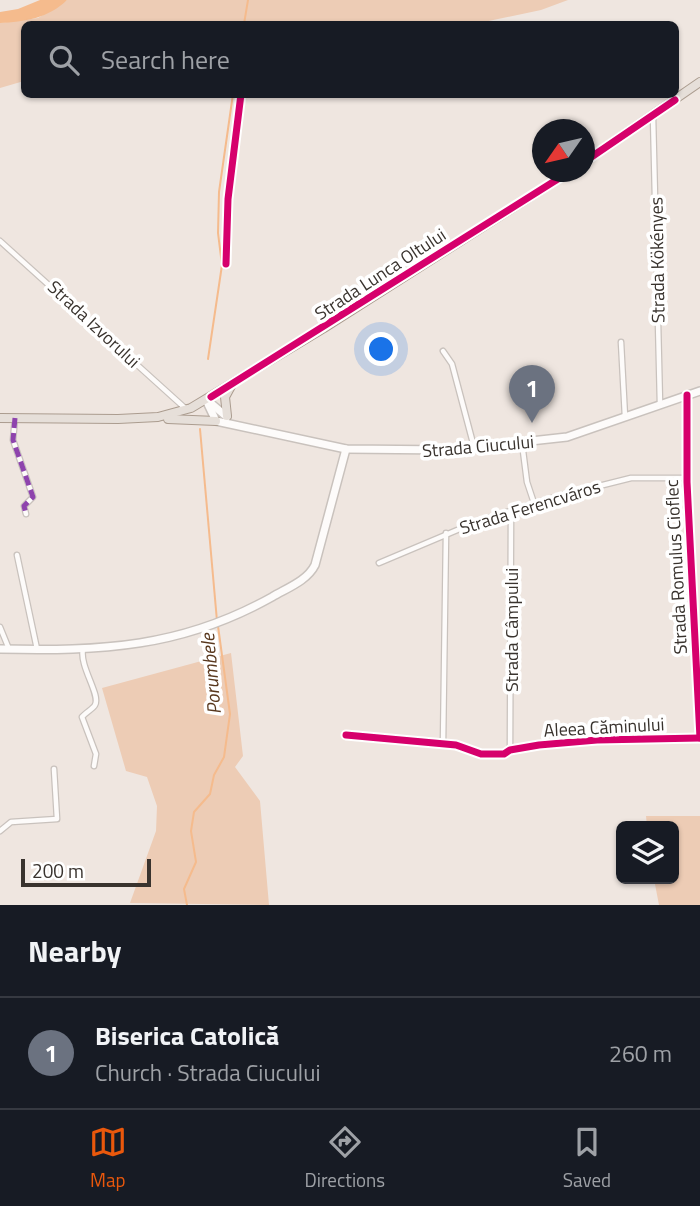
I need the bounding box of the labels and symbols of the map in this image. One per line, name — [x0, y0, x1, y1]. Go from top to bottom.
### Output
north arrow — [532, 119, 595, 182]
street label: Strada Kökényes — [642, 197, 672, 323]
street label: Strada Lunca Oltului — [309, 221, 451, 327]
street label: Strada Izvorului — [42, 274, 146, 374]
your location — [364, 332, 398, 366]
pin: 1 — [509, 365, 555, 423]
street label: Strada Ciucului — [421, 428, 535, 464]
street label: Strada Ferencváros — [456, 473, 604, 541]
street label: Strada Romulus Cioflec — [658, 479, 694, 655]
street label: Strada Câmpului — [498, 568, 525, 692]
water label: Porumbele — [192, 631, 228, 716]
street label: Aleea Căminului — [543, 710, 665, 744]
scale bar — [21, 856, 150, 888]

